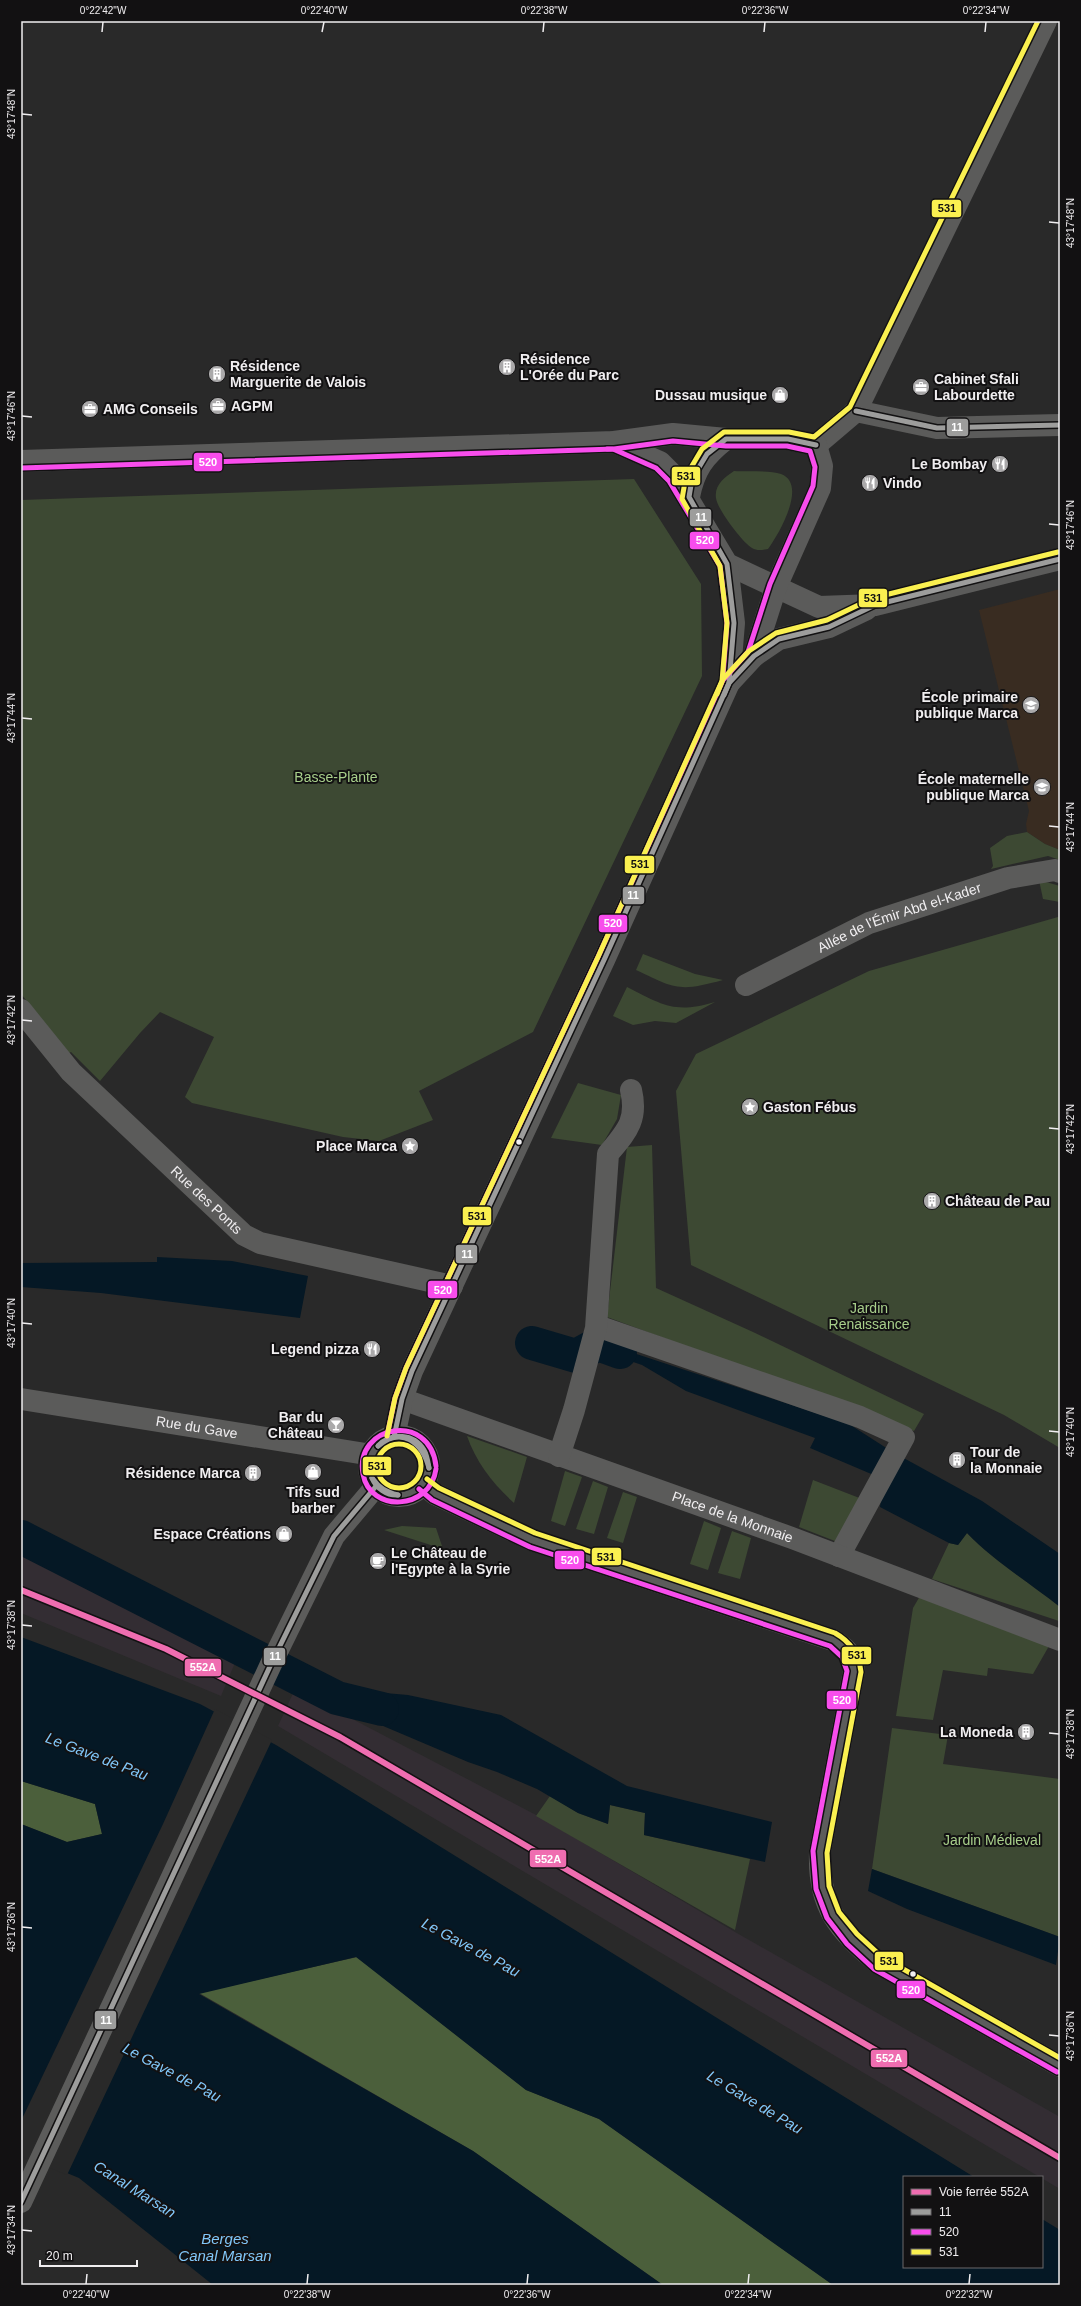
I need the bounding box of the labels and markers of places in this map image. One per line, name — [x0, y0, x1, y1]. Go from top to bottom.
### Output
place label: Résidence L'Orée du Parc — [520, 351, 619, 383]
building icon: Résidence L'Orée du Parc — [497, 357, 517, 377]
place label: Résidence Marguerite de Valois — [230, 358, 366, 390]
building icon: Résidence Marguerite de Valois — [207, 364, 227, 384]
place label: Cabinet Sfali Labourdette — [934, 371, 1019, 403]
office icon: Cabinet Sfali Labourdette — [911, 377, 931, 397]
shop icon: Dussau musique — [770, 385, 790, 405]
place label: Dussau musique — [655, 387, 767, 403]
office icon: AGPM — [208, 396, 228, 416]
place label: AGPM — [231, 398, 273, 414]
office icon: AMG Conseils — [80, 399, 100, 419]
place label: AMG Conseils — [103, 401, 198, 417]
restaurant icon: Le Bombay — [990, 454, 1010, 474]
place label: Le Bombay — [912, 456, 987, 472]
restaurant icon: Vindo — [860, 473, 880, 493]
place label: Vindo — [883, 475, 922, 491]
place label: École primaire publique Marca — [915, 689, 1018, 721]
school or university icon: École primaire publique Marca — [1021, 695, 1041, 715]
place label: École maternelle publique Marca — [918, 771, 1029, 803]
school or university icon: École maternelle publique Marca — [1032, 777, 1052, 797]
place icon: Gaston Fébus — [740, 1097, 760, 1117]
place label: Gaston Fébus — [763, 1099, 857, 1115]
place icon: Place Marca — [400, 1136, 420, 1156]
unlabelled marker — [514, 1137, 524, 1147]
place label: Place Marca — [316, 1138, 397, 1154]
building icon: Château de Pau — [922, 1191, 942, 1211]
place label: Château de Pau — [945, 1193, 1050, 1209]
restaurant icon: Legend pizza — [362, 1339, 382, 1359]
place label: Legend pizza — [271, 1341, 359, 1357]
place label: Bar du Château — [268, 1409, 323, 1441]
bar icon: Bar du Château — [326, 1415, 346, 1435]
place label: Tour de la Monnaie — [970, 1444, 1043, 1476]
building icon: Tour de la Monnaie — [947, 1450, 967, 1470]
shop icon: Tifs sud barber — [303, 1462, 323, 1482]
building icon: Résidence Marca — [243, 1463, 263, 1483]
place label: Résidence Marca — [126, 1465, 240, 1481]
place label: Tifs sud barber — [286, 1484, 340, 1516]
shop icon: Espace Créations — [274, 1524, 294, 1544]
place label: Espace Créations — [154, 1526, 271, 1542]
place label: Le Château de l'Egypte à la Syrie — [391, 1545, 510, 1577]
cafe icon: Le Château de l'Egypte à la Syrie — [368, 1551, 388, 1571]
building icon: La Moneda — [1016, 1722, 1036, 1742]
place label: La Moneda — [940, 1724, 1013, 1740]
unlabelled marker — [908, 1969, 918, 1979]

